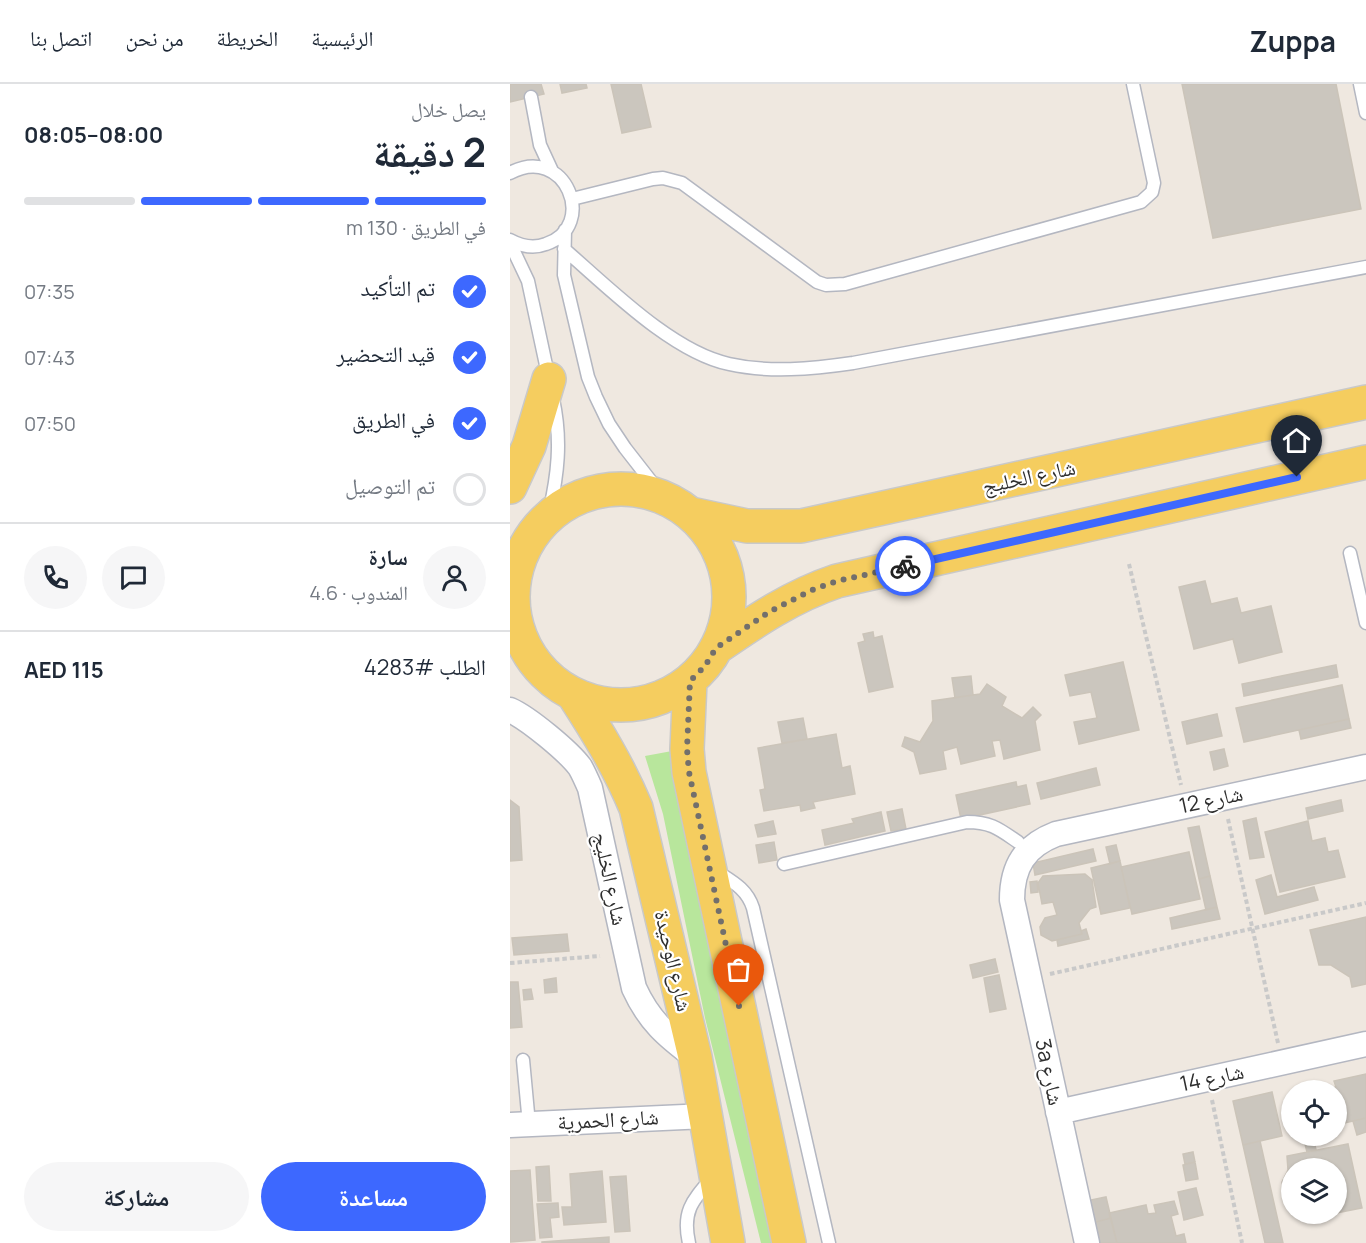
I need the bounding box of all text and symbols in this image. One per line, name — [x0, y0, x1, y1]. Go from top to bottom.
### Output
text: Zuppa — [1249, 22, 1336, 60]
text: اتصل بنا — [30, 24, 92, 52]
text: من نحن — [125, 24, 183, 52]
text: الخريطة — [216, 24, 278, 52]
text: الرئيسية — [311, 24, 374, 52]
text: يصل خلال — [411, 96, 486, 123]
text: 08:00–08:05 — [24, 120, 163, 150]
text: 2 دقيقة — [373, 125, 486, 179]
text: في الطريق · 130 m — [346, 214, 486, 241]
text: تم التأكيد — [361, 273, 435, 303]
icon: check — [453, 275, 486, 308]
text: 07:35 — [24, 278, 75, 305]
text: قيد التحضير — [337, 339, 435, 369]
icon: check — [453, 341, 486, 374]
text: 07:43 — [24, 344, 75, 371]
text: في الطريق — [352, 405, 435, 435]
icon: check — [453, 407, 486, 440]
text: 07:50 — [24, 410, 76, 437]
pin — [1271, 415, 1322, 477]
icon: home — [1280, 424, 1313, 457]
street label: شارع الخليج — [980, 453, 1078, 500]
text: تم التوصيل — [345, 471, 435, 501]
courier — [875, 536, 935, 596]
text: سارة — [369, 542, 408, 572]
button: phone — [24, 546, 87, 609]
button: chat — [102, 546, 165, 609]
button: person — [423, 546, 486, 609]
icon: bike — [889, 550, 922, 583]
text: المندوب · 4.6 — [309, 579, 408, 606]
text: الطلب #4283 — [364, 652, 486, 682]
text: AED 115 — [24, 655, 104, 685]
street label: شارع 12 — [1176, 779, 1245, 819]
street label: شارع الخليج — [587, 830, 634, 928]
street label: شارع الوحيدة — [649, 908, 699, 1014]
pin — [713, 944, 764, 1006]
icon: bag — [722, 953, 755, 986]
street label: 3a شارع — [1029, 1036, 1071, 1108]
street label: شارع 14 — [1177, 1057, 1246, 1097]
map controls — [1281, 1080, 1347, 1224]
button: locate — [1281, 1080, 1347, 1146]
street label: شارع الحمرية — [557, 1102, 659, 1136]
button: layers — [1281, 1158, 1347, 1224]
button: مشاركة — [24, 1162, 249, 1231]
button: مساعدة — [261, 1162, 486, 1231]

